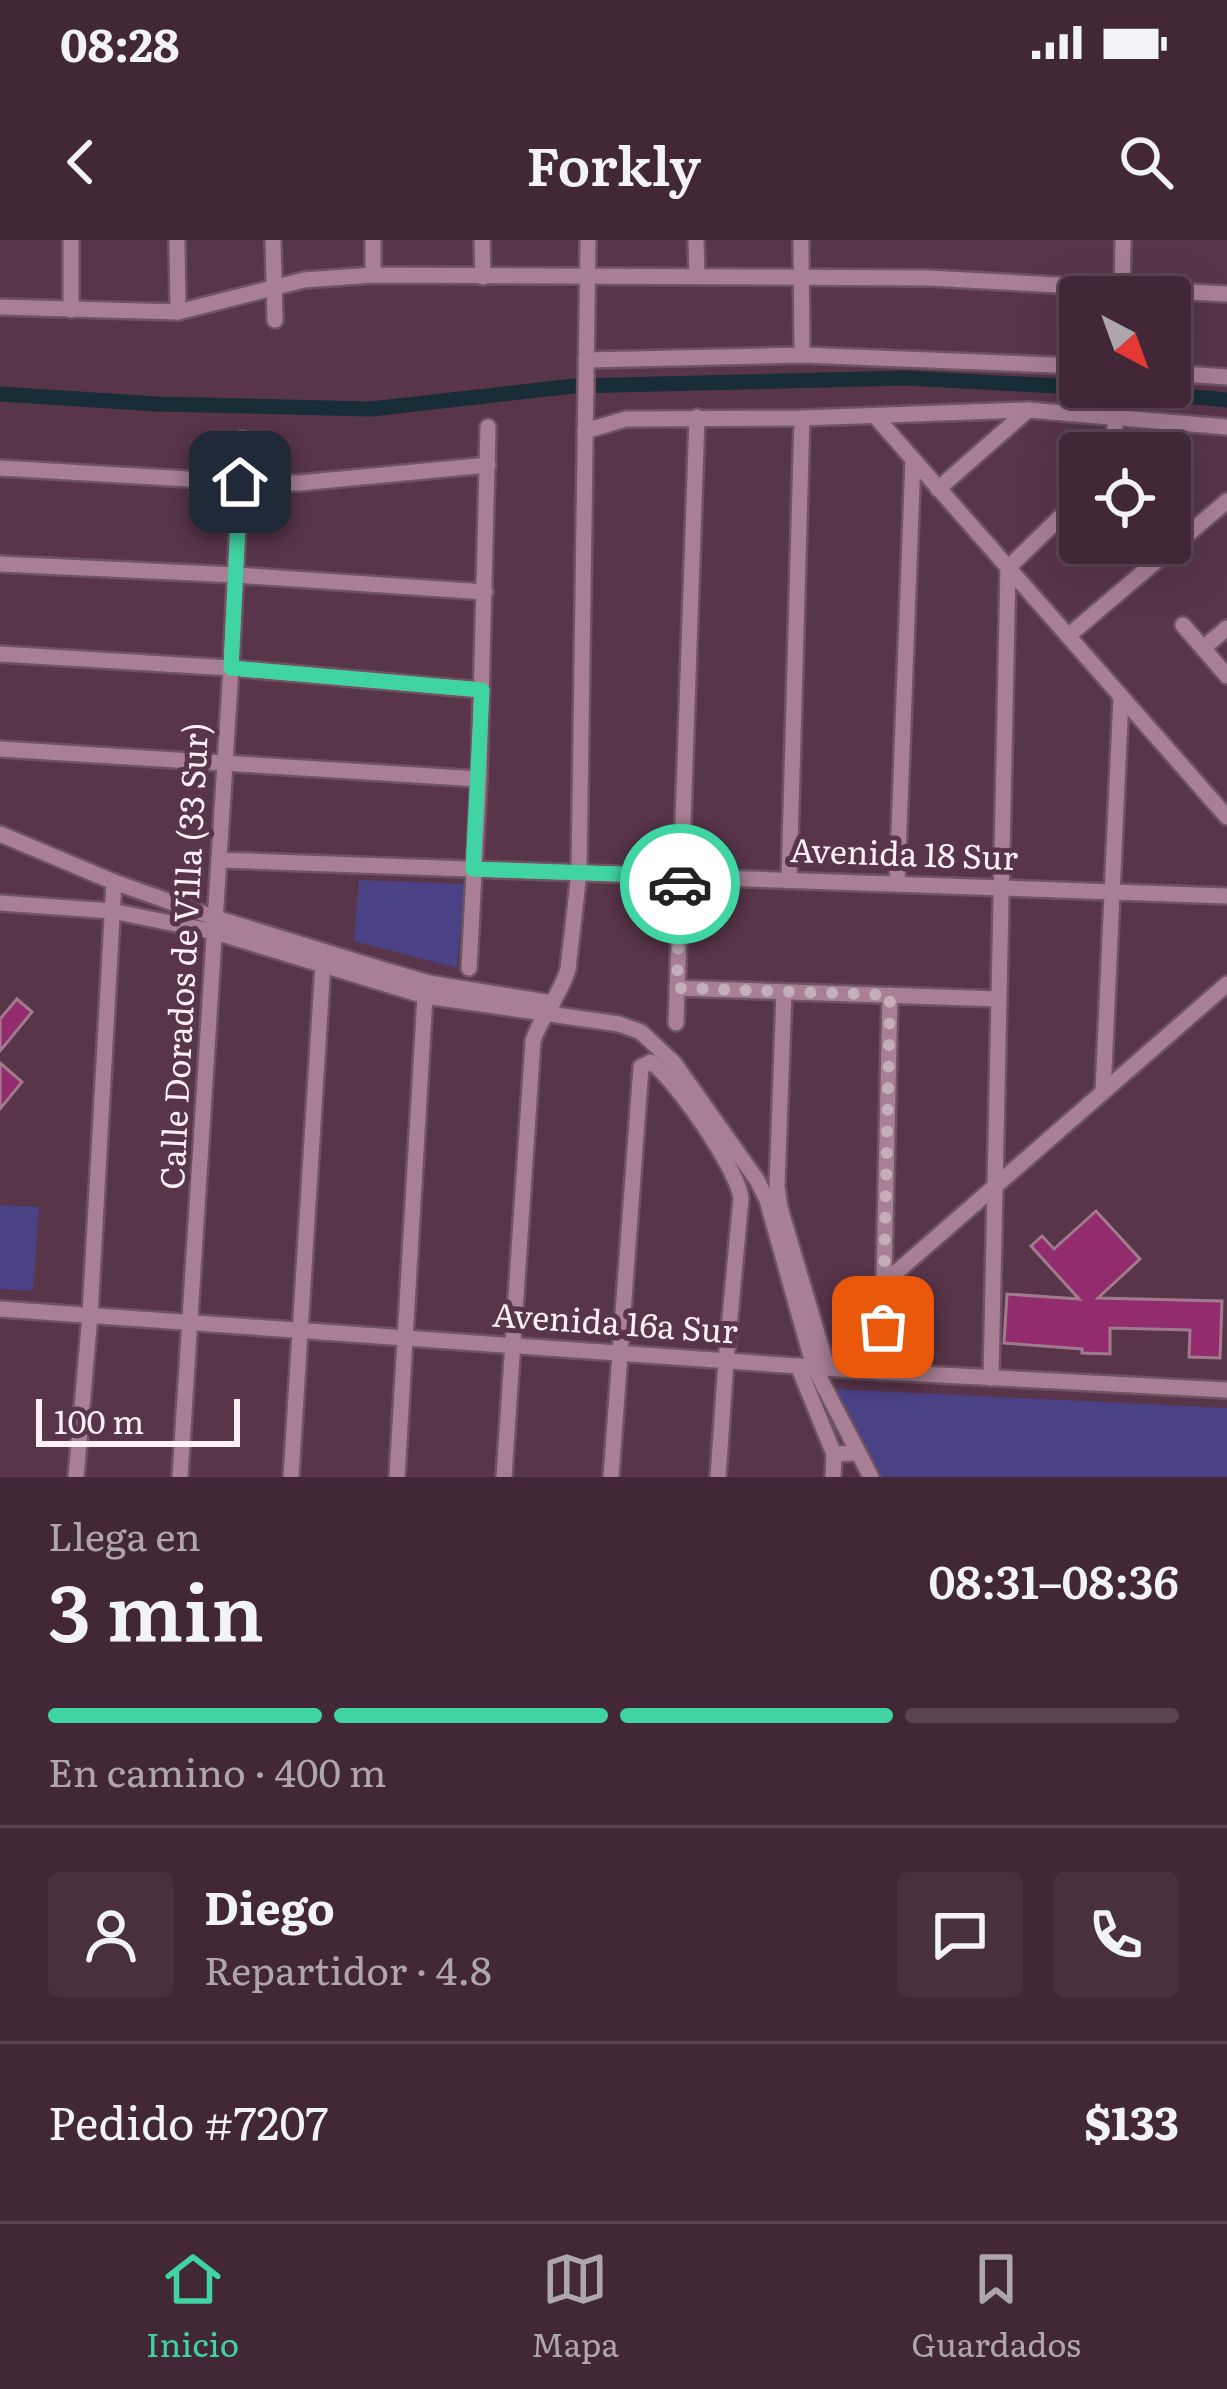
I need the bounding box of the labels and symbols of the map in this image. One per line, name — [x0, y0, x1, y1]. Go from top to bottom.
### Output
north arrow — [1059, 276, 1191, 408]
pin — [189, 431, 291, 533]
street label: Calle Dorados de Villa (33 Sur) — [145, 721, 218, 1191]
street label: Avenida 18 Sur — [789, 823, 1019, 880]
courier — [620, 824, 740, 944]
pin — [832, 1276, 934, 1378]
street label: Avenida 16a Sur — [491, 1287, 740, 1354]
scale bar — [36, 1393, 240, 1446]

